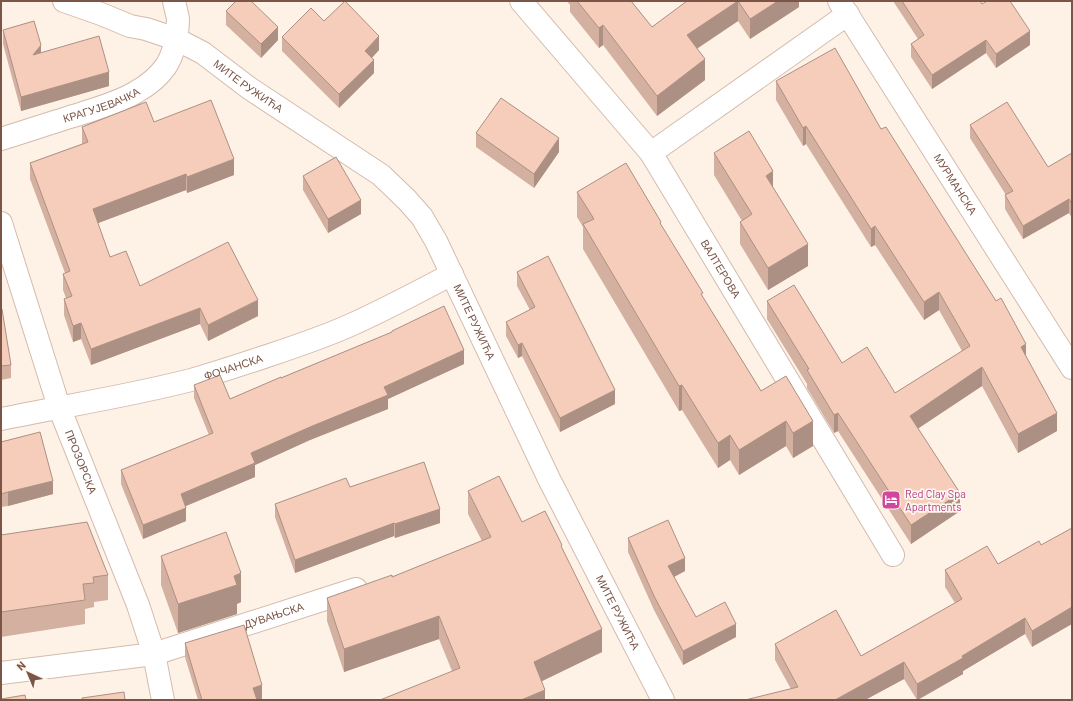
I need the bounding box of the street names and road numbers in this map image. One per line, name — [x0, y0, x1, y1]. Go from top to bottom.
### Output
street label: МИТЕ РУЖИЋА — [211, 56, 286, 115]
street label: КРАГУЈЕВАЧКА — [61, 84, 142, 125]
street label: МУРМАНСКА — [932, 151, 980, 217]
street label: ВАЛТЕРОВА — [698, 237, 744, 301]
street label: МИТЕ РУЖИЋА — [451, 282, 499, 362]
street label: ФОЧАНСКА — [202, 351, 265, 382]
street label: ПРОЗОРСКА — [63, 428, 100, 496]
street label: МИТЕ РУЖИЋА — [594, 573, 643, 652]
street label: ДУВАЊСКА — [242, 599, 306, 631]

